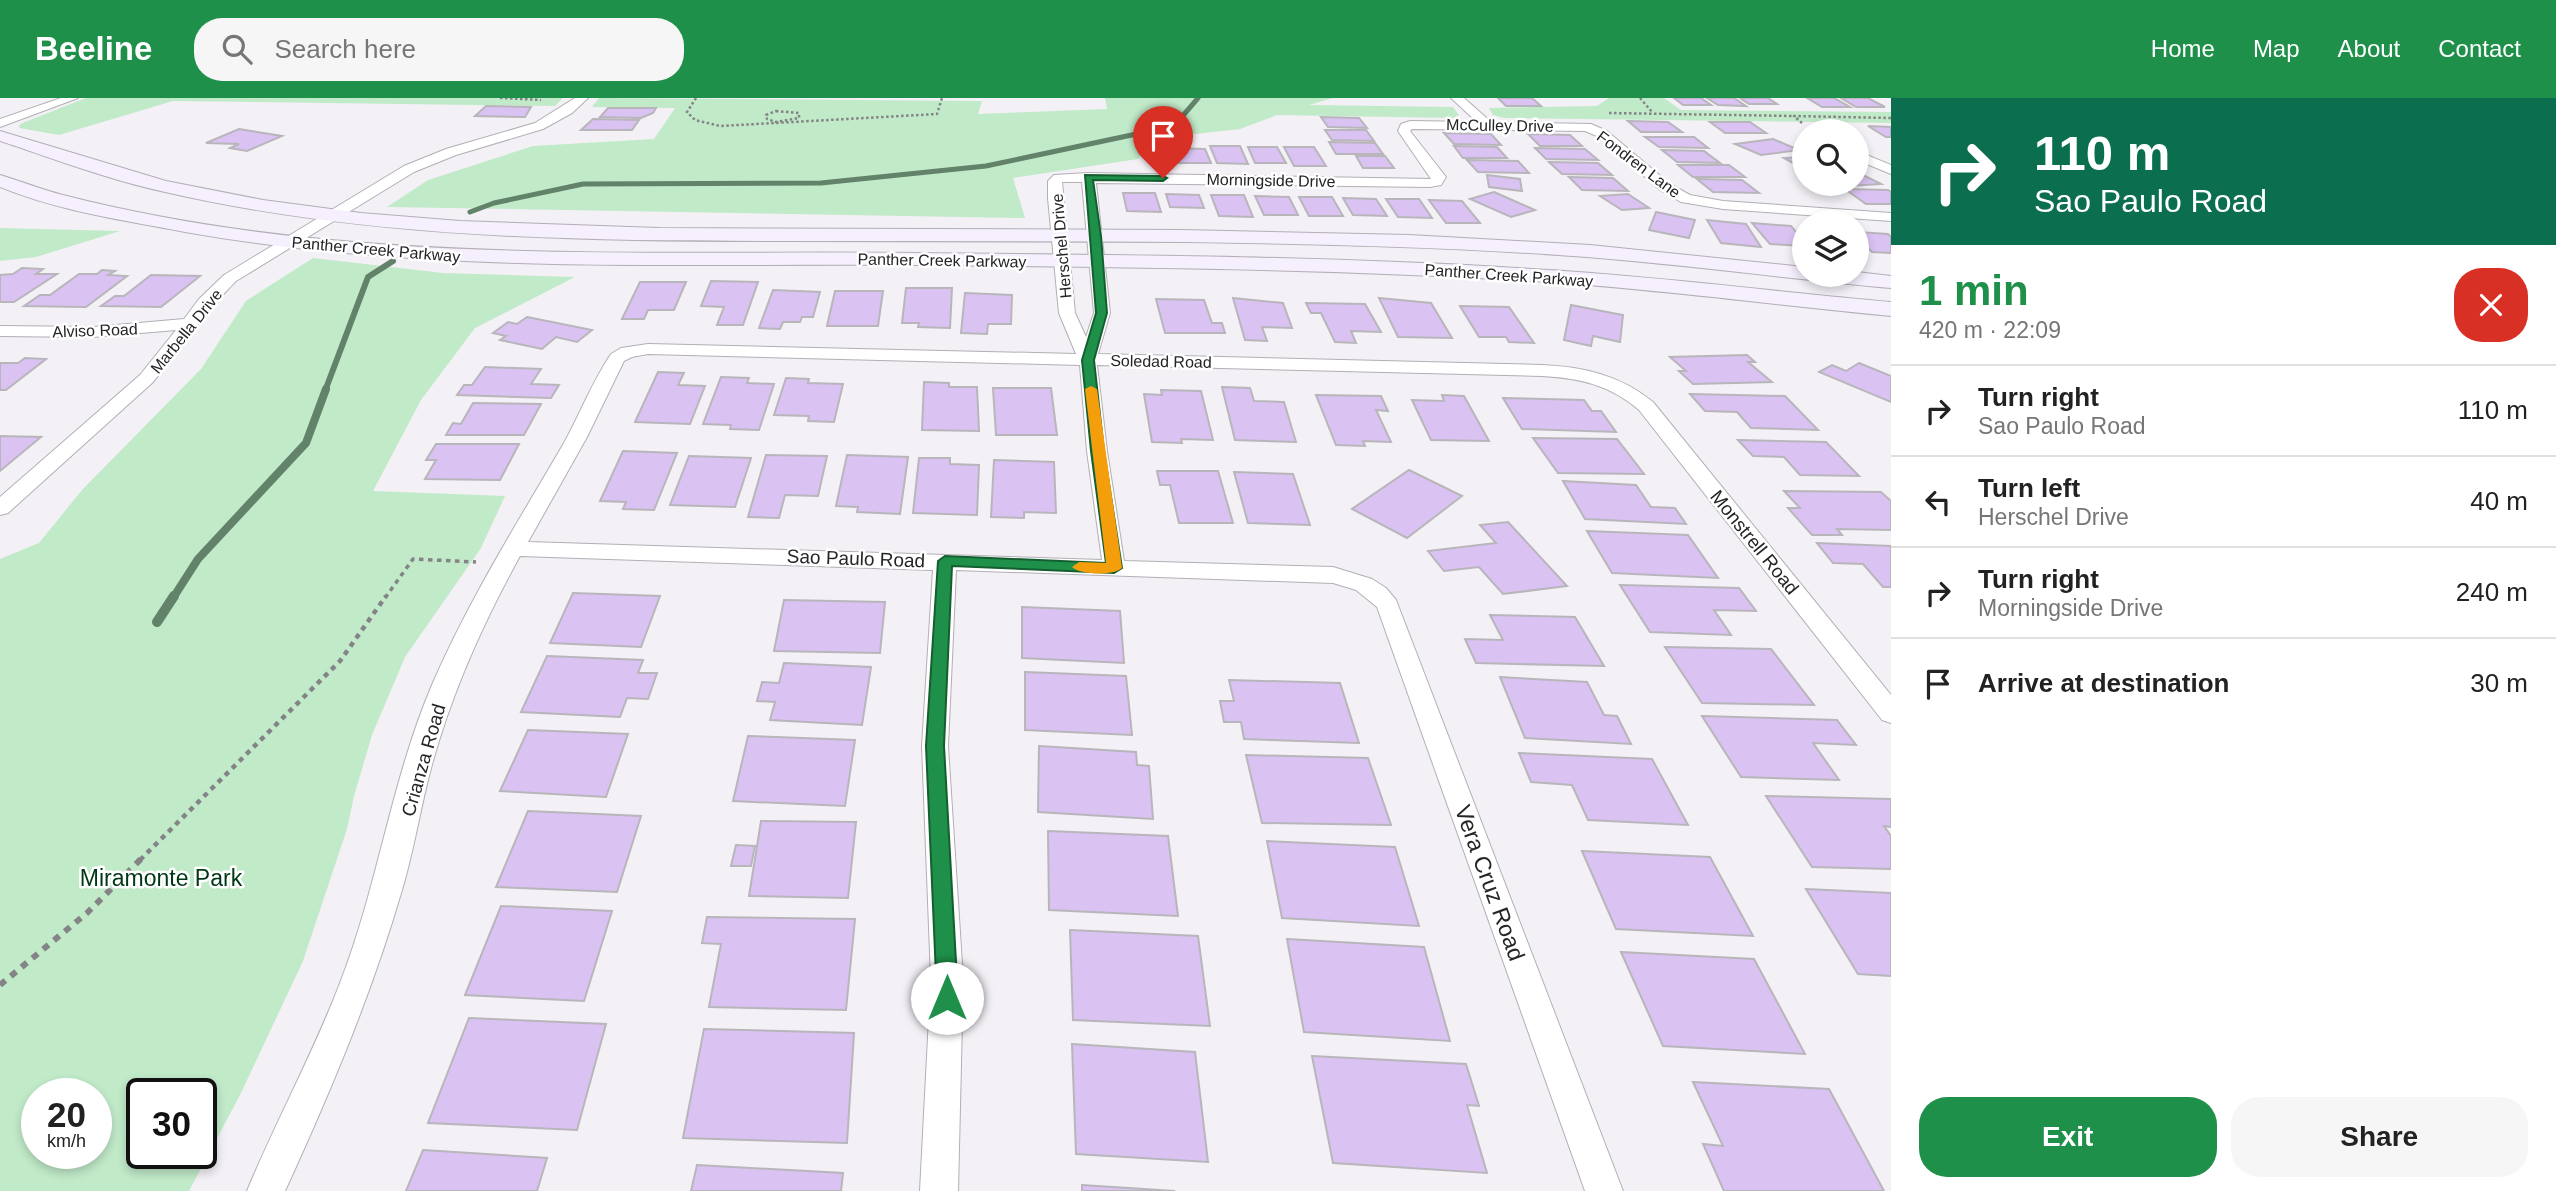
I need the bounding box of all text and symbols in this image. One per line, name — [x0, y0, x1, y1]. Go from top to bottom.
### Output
search box — [194, 18, 684, 81]
text: Beeline — [35, 30, 152, 67]
icon: search — [218, 30, 256, 68]
text: Search here — [274, 34, 416, 64]
text: Home — [2151, 35, 2215, 62]
text: Map — [2253, 35, 2300, 62]
text: About — [2338, 35, 2400, 62]
text: Contact — [2438, 35, 2521, 62]
pin — [1133, 106, 1193, 178]
street label: McCulley Drive — [1446, 116, 1554, 135]
icon: arrive — [1144, 117, 1182, 155]
map controls — [1792, 119, 1869, 287]
button: search — [1792, 119, 1869, 196]
icon: right — [1919, 126, 2010, 217]
text: 110 m — [2034, 126, 2170, 180]
street label: Fondren Lane — [1594, 128, 1684, 201]
street label: Morningside Drive — [1206, 171, 1336, 190]
text: Sao Paulo Road — [2034, 183, 2267, 219]
street label: Herschel Drive — [1048, 193, 1075, 299]
button: layers — [1792, 210, 1869, 287]
street label: Panther Creek Parkway — [291, 234, 461, 265]
street label: Panther Creek Parkway — [857, 251, 1027, 270]
street label: Panther Creek Parkway — [1424, 261, 1594, 290]
text: 1 min — [1919, 267, 2029, 314]
button: close — [2454, 268, 2528, 342]
street label: Marbella Drive — [147, 286, 226, 377]
text: 420 m · 22:09 — [1919, 317, 2061, 343]
street label: Alviso Road — [52, 321, 138, 340]
street label: Soledad Road — [1110, 352, 1212, 371]
text: Turn right — [1978, 382, 2099, 412]
icon: right — [1919, 392, 1957, 430]
text: 110 m — [2458, 395, 2528, 425]
text: Sao Paulo Road — [1978, 413, 2146, 439]
text: Turn left — [1978, 473, 2080, 503]
icon: left — [1919, 483, 1957, 521]
street label: Monstrell Road — [1706, 486, 1803, 599]
text: 40 m — [2470, 486, 2528, 516]
text: Herschel Drive — [1978, 504, 2129, 530]
street label: Sao Paulo Road — [786, 546, 926, 571]
text: Turn right — [1978, 564, 2099, 594]
icon: right — [1919, 574, 1957, 612]
text: 240 m — [2456, 577, 2528, 607]
text: Morningside Drive — [1978, 595, 2163, 621]
icon: arrive — [1919, 665, 1957, 703]
text: Arrive at destination — [1978, 668, 2229, 698]
text: 30 m — [2470, 668, 2528, 698]
street label: Crianza Road — [397, 701, 450, 819]
street label: Vera Cruz Road — [1450, 802, 1530, 964]
park label: Miramonte Park — [80, 865, 243, 891]
position arrow — [910, 961, 984, 1035]
speed limit sign: 30 — [126, 1078, 217, 1169]
text: 20 — [47, 1095, 86, 1134]
button: Exit — [1919, 1097, 2217, 1177]
button: Share — [2231, 1097, 2528, 1177]
text: km/h — [47, 1131, 86, 1151]

